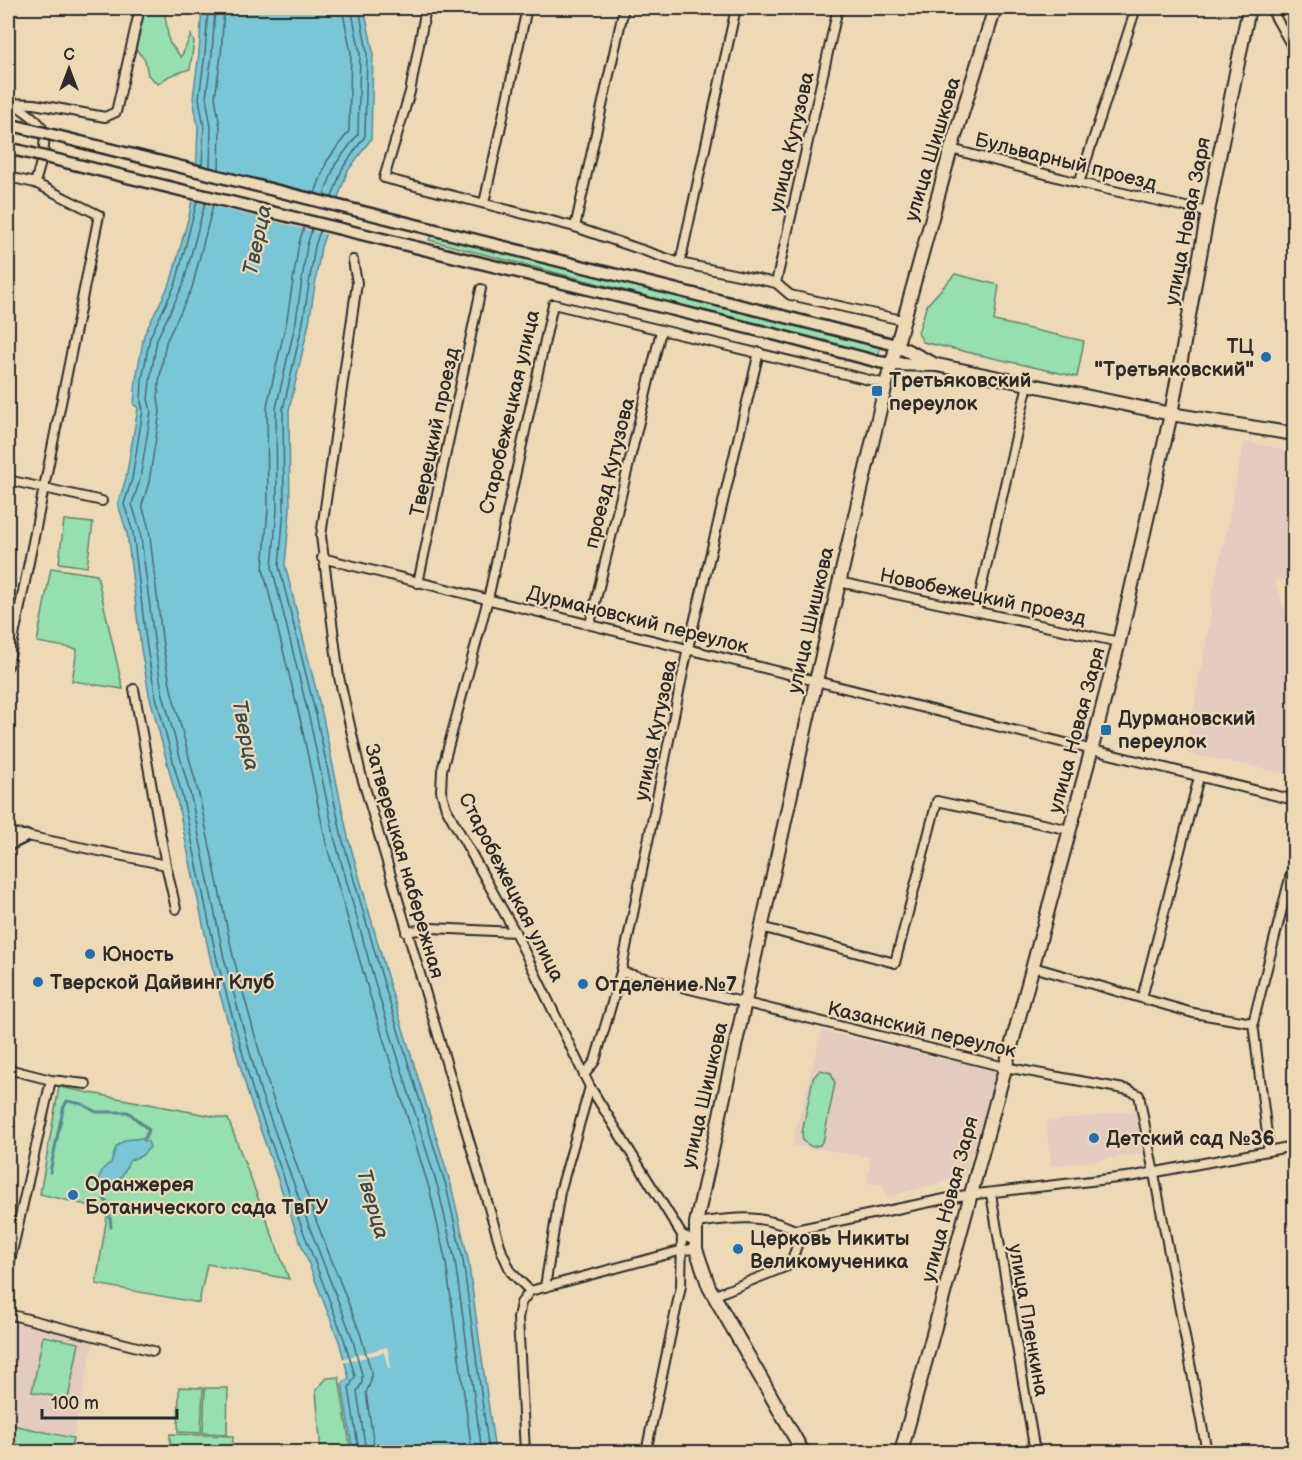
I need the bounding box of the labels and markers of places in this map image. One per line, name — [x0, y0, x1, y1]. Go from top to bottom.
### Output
place label: ТЦ "Третьяковский" — [1094, 335, 1254, 382]
marker: ТЦ "Третьяковский" — [1259, 350, 1273, 364]
place label: Третьяковский переулок — [889, 369, 1031, 416]
marker: Третьяковский переулок — [870, 384, 884, 398]
place label: Дурмановский переулок — [1118, 707, 1256, 754]
marker: Дурмановский переулок — [1099, 723, 1113, 737]
place label: Юность — [102, 943, 175, 967]
marker: Юность — [83, 947, 97, 961]
place label: Тверской Дайвинг Клуб — [50, 971, 275, 995]
place label: Отделение №7 — [595, 973, 737, 997]
marker: Тверской Дайвинг Клуб — [31, 975, 45, 989]
marker: Отделение №7 — [576, 977, 590, 991]
place label: Детский сад №36 — [1106, 1127, 1275, 1151]
marker: Детский сад №36 — [1087, 1131, 1101, 1145]
place label: Оранжерея Ботанического сада ТвГУ — [85, 1173, 329, 1220]
marker: Оранжерея Ботанического сада ТвГУ — [66, 1188, 80, 1202]
place label: Церковь Никиты Великомученика — [750, 1227, 910, 1274]
marker: Церковь Никиты Великомученика — [731, 1242, 745, 1256]

